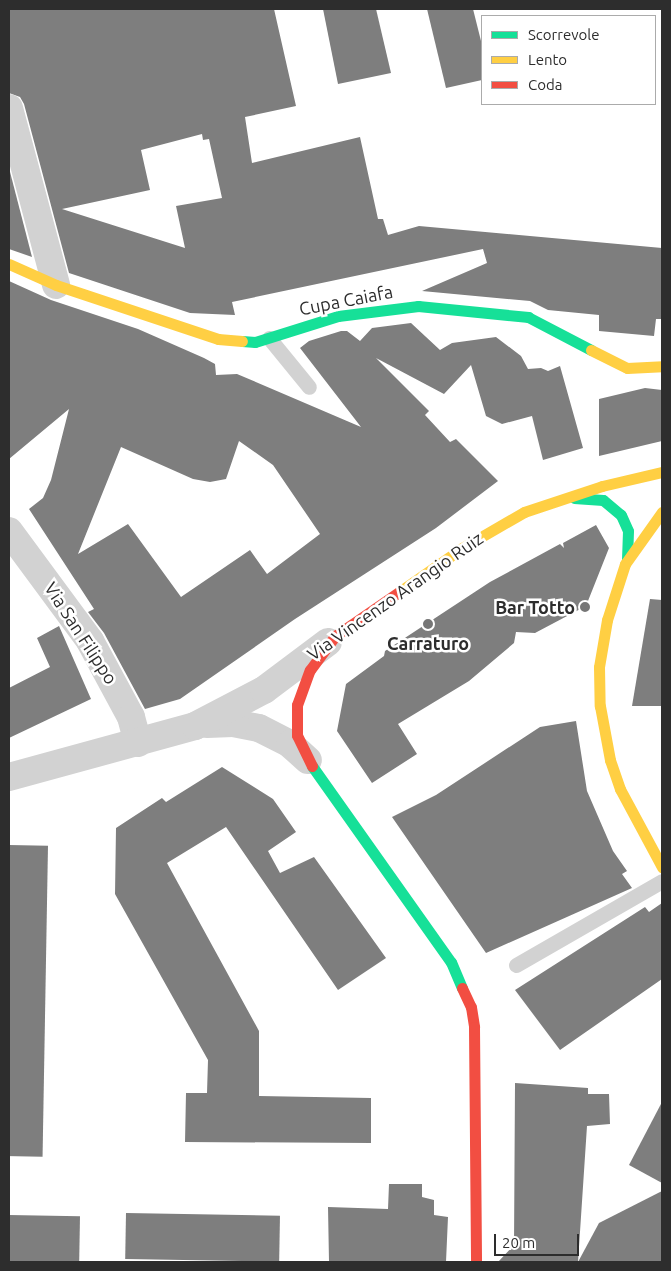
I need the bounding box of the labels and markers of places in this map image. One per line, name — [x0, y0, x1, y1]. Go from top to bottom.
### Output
place label: Bar Totto — [495, 596, 575, 618]
marker: Bar Totto — [579, 601, 591, 613]
marker: Carraturo — [422, 618, 434, 630]
place label: Carraturo — [387, 632, 469, 654]

